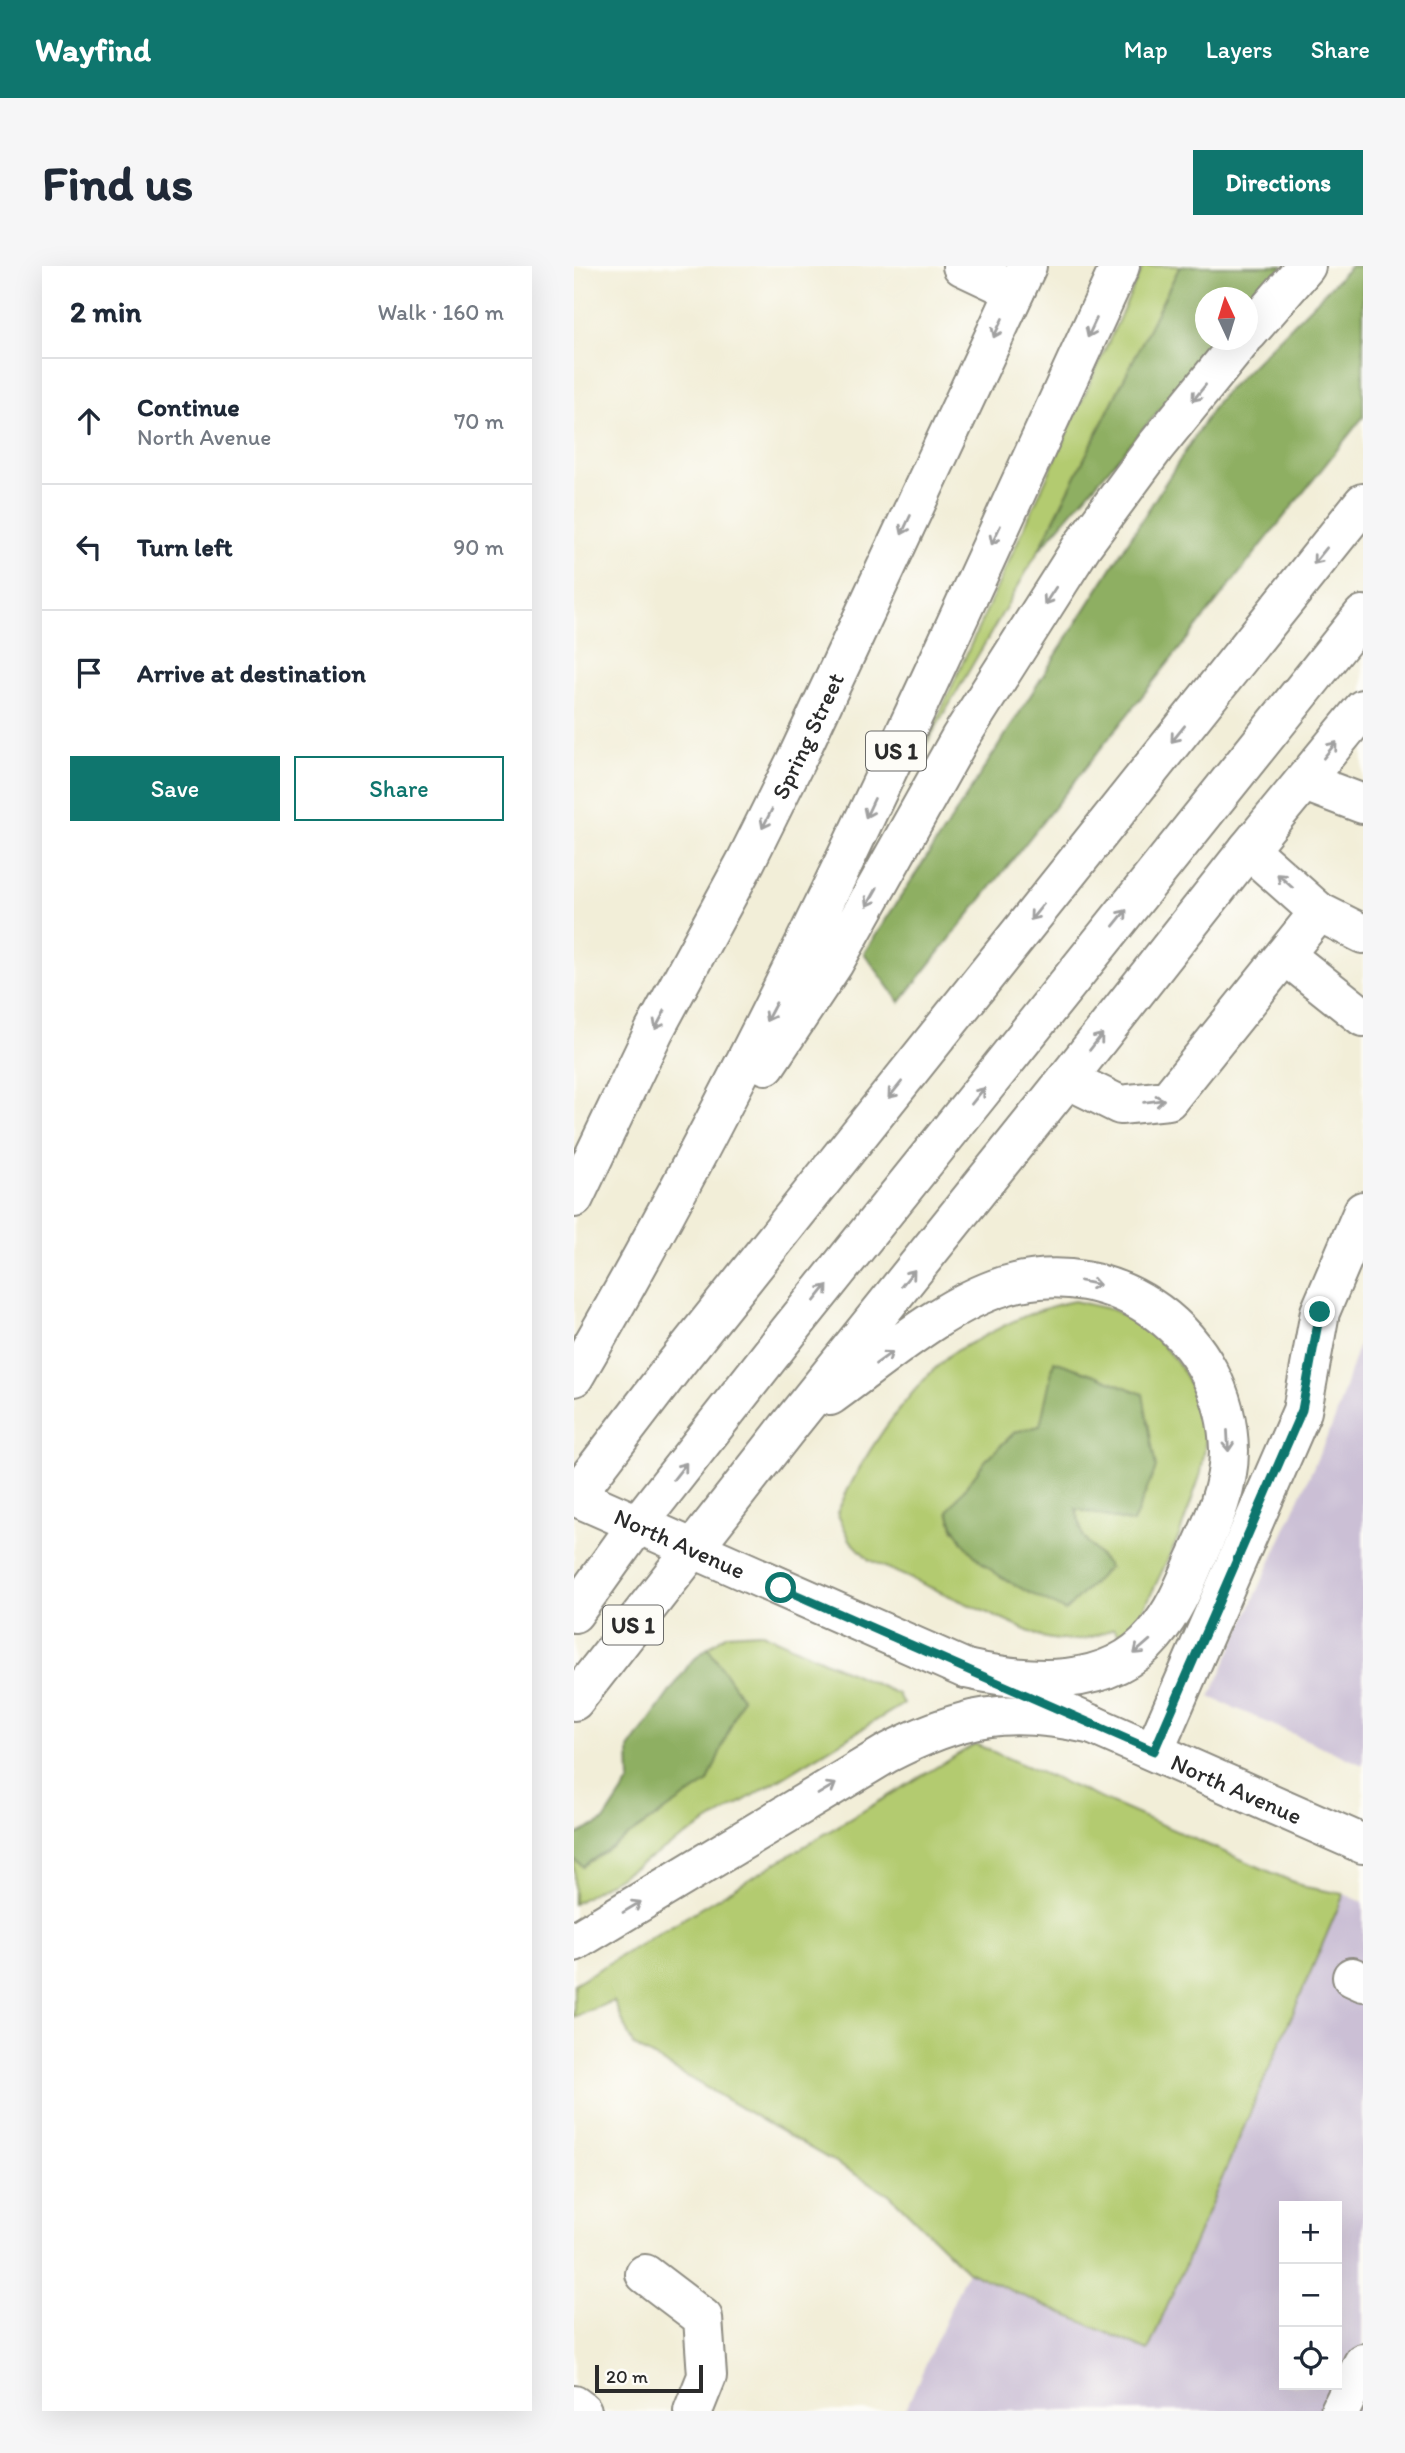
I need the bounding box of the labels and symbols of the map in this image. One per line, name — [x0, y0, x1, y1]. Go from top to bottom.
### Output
north arrow — [1195, 287, 1258, 350]
one-way arrow — [991, 317, 1004, 338]
one-way arrow — [1084, 317, 1098, 338]
one-way arrow — [1191, 383, 1207, 401]
one-way arrow — [899, 514, 913, 535]
one-way arrow — [989, 523, 1002, 545]
one-way arrow — [1313, 547, 1328, 565]
one-way arrow — [1043, 585, 1057, 605]
street label: Spring Street — [765, 668, 850, 804]
one-way arrow — [1171, 725, 1186, 743]
road number: US 1 — [866, 732, 926, 771]
one-way arrow — [1322, 741, 1337, 760]
one-way arrow — [863, 797, 876, 818]
one-way arrow — [760, 808, 774, 829]
one-way arrow — [1276, 873, 1294, 889]
one-way arrow — [865, 886, 879, 906]
one-way arrow — [1029, 902, 1044, 921]
one-way arrow — [1113, 910, 1128, 928]
one-way arrow — [763, 1002, 777, 1022]
one-way arrow — [652, 1009, 666, 1029]
one-way arrow — [1088, 1034, 1103, 1052]
one-way arrow — [887, 1080, 902, 1098]
one-way arrow — [970, 1087, 985, 1106]
one-way arrow — [1142, 1095, 1164, 1108]
one-way arrow — [900, 1269, 916, 1287]
one-way arrow — [1078, 1277, 1101, 1290]
one-way arrow — [813, 1284, 828, 1302]
route end — [1304, 1296, 1335, 1327]
one-way arrow — [874, 1350, 893, 1365]
one-way arrow — [1222, 1430, 1235, 1452]
one-way arrow — [672, 1463, 687, 1481]
street label: North Avenue — [610, 1501, 750, 1584]
route start — [765, 1572, 796, 1603]
road number: US 1 — [603, 1606, 663, 1644]
one-way arrow — [1133, 1639, 1151, 1655]
street label: North Avenue — [1167, 1747, 1307, 1830]
one-way arrow — [817, 1782, 837, 1796]
one-way arrow — [622, 1899, 642, 1913]
scale bar — [595, 2362, 704, 2394]

